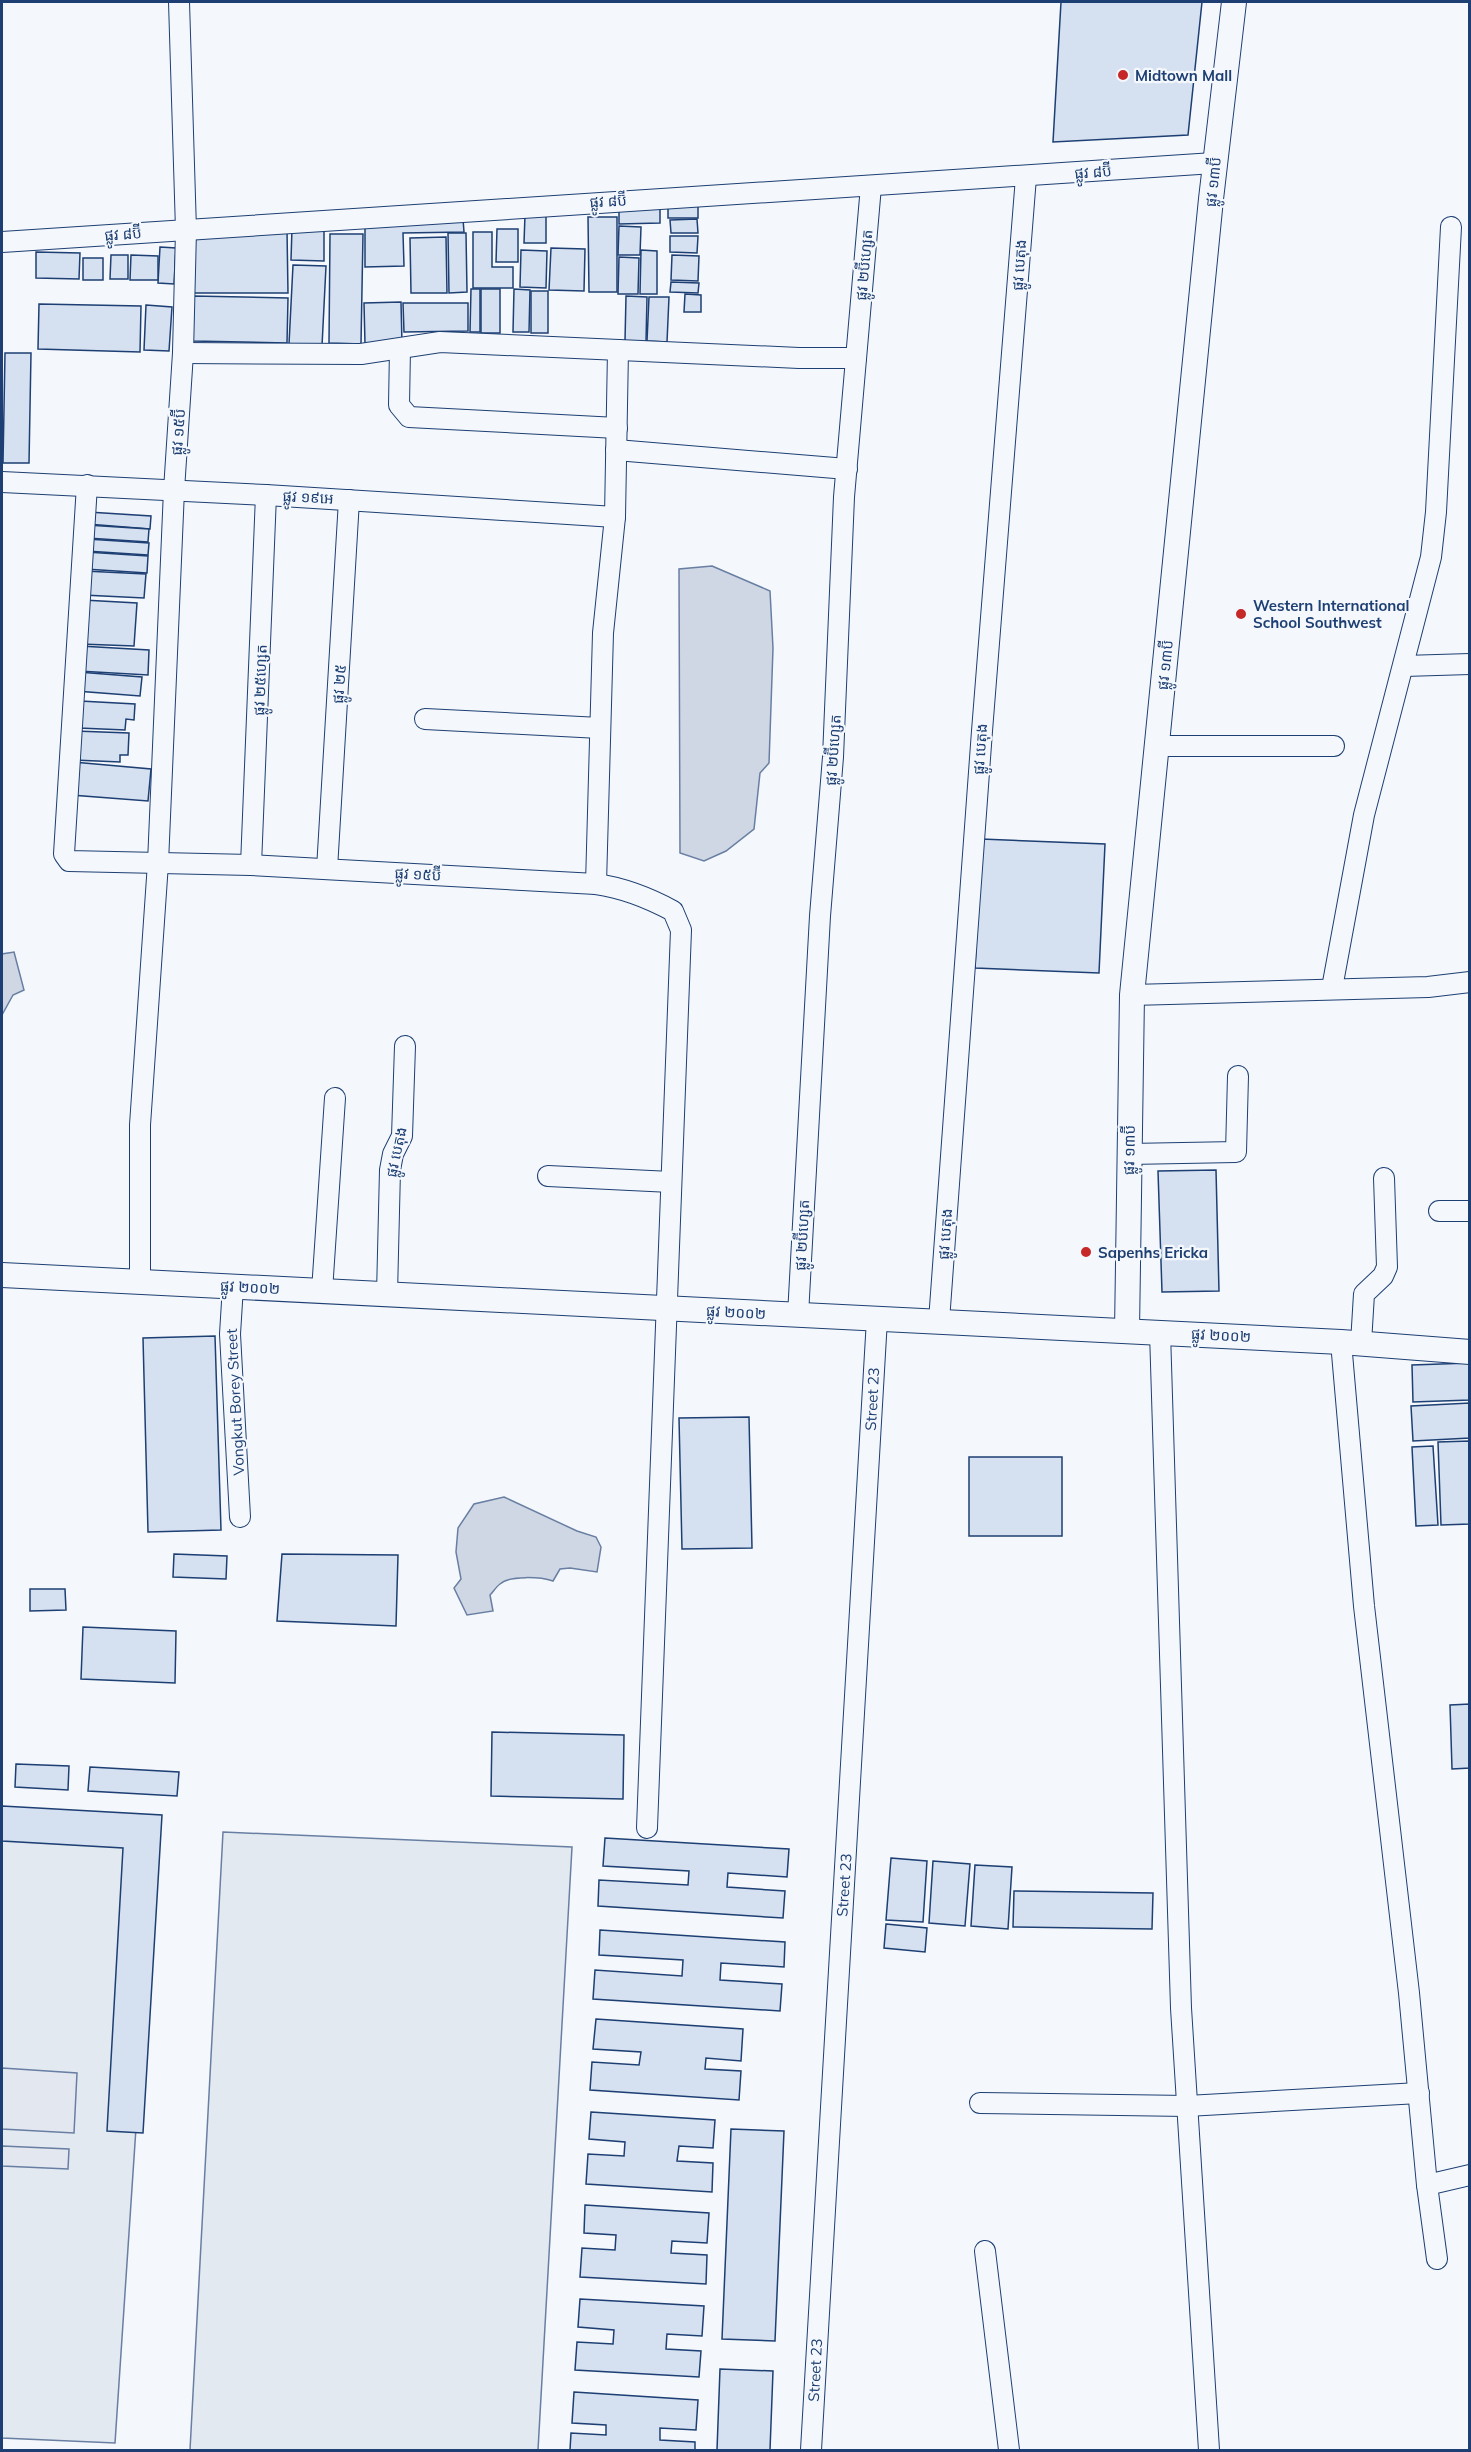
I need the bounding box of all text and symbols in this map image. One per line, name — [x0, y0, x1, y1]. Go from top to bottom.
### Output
place label: Midtown Mall — [1135, 66, 1232, 85]
marker: Midtown Mall — [1116, 68, 1130, 82]
street label: ផ្លូវ ១៣ប៊ី — [1200, 156, 1229, 208]
street label: ផ្លូវ ៨ប៊ី — [1074, 161, 1113, 187]
street label: ផ្លូវ ៨ប៊ី — [589, 190, 627, 216]
street label: ផ្លូវ ៨ប៊ី — [104, 223, 143, 249]
street label: ផ្លូវ ២ប៊ីហ្សេត — [851, 229, 881, 302]
street label: ផ្លូវ បេតុង — [1008, 239, 1035, 292]
street label: ផ្លូវ ១៥ប៊ី — [166, 408, 194, 456]
street label: ផ្លូវ ១៩អេ — [282, 486, 334, 512]
place label: Western International School Southwest — [1253, 596, 1410, 632]
marker: Western International School Southwest — [1234, 607, 1248, 621]
street label: ផ្លូវ ១៣ប៊ី — [1152, 639, 1181, 691]
street label: ផ្លូវ ២៥ហ្សេត — [249, 644, 275, 716]
street label: ផ្លូវ ២៥ — [328, 664, 354, 704]
street label: ផ្លូវ ២ប៊ីហ្សេត — [820, 714, 849, 787]
street label: ផ្លូវ បេតុង — [969, 723, 996, 776]
street label: ផ្លូវ ១៥ប៊ី — [394, 863, 442, 889]
street label: ផ្លូវ បេតុង — [381, 1125, 415, 1180]
street label: ផ្លូវ ១៣ប៊ី — [1118, 1125, 1143, 1175]
street label: ផ្លូវ ២ប៊ីហ្សេត — [790, 1199, 818, 1271]
street label: ផ្លូវ បេតុង — [934, 1208, 961, 1261]
place label: Sapenhs Ericka — [1098, 1243, 1208, 1262]
marker: Sapenhs Ericka — [1079, 1245, 1093, 1259]
street label: ផ្លូវ ២០០២ — [219, 1276, 280, 1302]
street label: ផ្លូវ ២០០២ — [705, 1301, 766, 1327]
street label: ផ្លូវ ២០០២ — [1190, 1324, 1251, 1350]
street label: Vongkut Borey Street — [222, 1328, 248, 1476]
street label: Street 23 — [861, 1367, 883, 1431]
street label: Street 23 — [832, 1853, 856, 1917]
street label: Street 23 — [804, 2338, 826, 2402]

